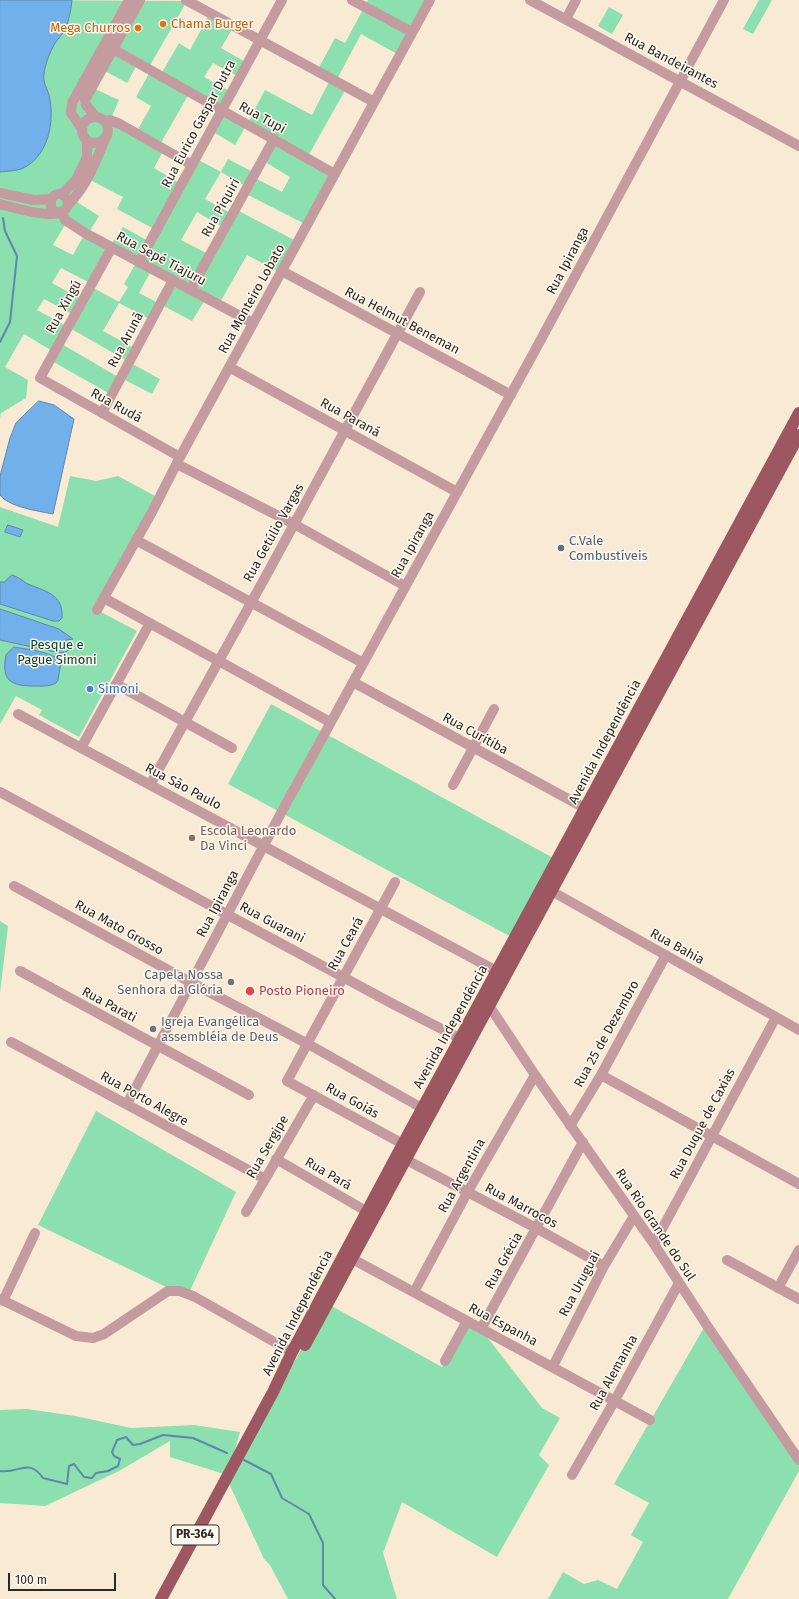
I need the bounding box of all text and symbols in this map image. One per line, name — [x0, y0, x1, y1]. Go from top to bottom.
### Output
place label: Chama Burger — [171, 16, 253, 32]
marker: Chama Burger — [158, 19, 168, 29]
place label: Mega Churros — [50, 20, 130, 36]
marker: Mega Churros — [133, 23, 143, 33]
street label: Rua Bandeirantes — [621, 30, 721, 92]
street label: Rua Eurico Gaspar Dutra — [159, 57, 239, 191]
street label: Rua Tupi — [236, 99, 288, 137]
street label: Rua Piquiri — [198, 176, 244, 240]
street label: Rua Ipiranga — [544, 225, 592, 297]
street label: Rua Sepé Tiajuru — [113, 229, 209, 289]
street label: Rua Monteiro Lobato — [215, 242, 289, 356]
street label: Rua Xingú — [43, 278, 85, 336]
street label: Rua Helmut Beneman — [342, 284, 462, 358]
street label: Rua Arunã — [105, 310, 147, 370]
street label: Rua Rudá — [88, 386, 144, 426]
street label: Rua Paraná — [317, 395, 383, 441]
street label: Rua Getúlio Vargas — [240, 481, 308, 585]
street label: Rua Ipiranga — [388, 509, 438, 581]
place label: C.Vale Combustíveis — [569, 533, 648, 564]
marker: C.Vale Combustíveis — [556, 543, 566, 553]
park label: Pesque e Pague Simoni — [17, 637, 97, 668]
street label: Avenida Independência — [566, 677, 644, 807]
place label: Simoni — [98, 681, 139, 697]
marker: Simoni — [85, 684, 95, 694]
street label: Rua Curitiba — [440, 710, 510, 758]
street label: Rua São Paulo — [142, 760, 224, 814]
place label: Escola Leonardo Da Vinci — [200, 823, 296, 854]
marker: Escola Leonardo Da Vinci — [187, 833, 197, 843]
street label: Rua Ipiranga — [194, 868, 242, 940]
street label: Rua Mato Grosso — [72, 897, 166, 959]
street label: Rua Guarani — [237, 899, 307, 947]
street label: Rua Ceará — [325, 915, 367, 973]
street label: Rua Bahia — [647, 926, 707, 968]
street label: Avenida Independência — [411, 963, 491, 1091]
place label: Capela Nossa Senhora da Glória — [117, 967, 223, 998]
marker: Capela Nossa Senhora da Glória — [226, 977, 236, 987]
street label: Rua 25 de Dezembro — [571, 978, 643, 1090]
place label: Posto Pioneiro — [259, 983, 345, 999]
street label: Rua Parati — [79, 984, 139, 1026]
marker: Posto Pioneiro — [244, 985, 256, 997]
place label: Igreja Evangélica assembléia de Deus — [161, 1014, 278, 1045]
marker: Igreja Evangélica assembléia de Deus — [148, 1024, 158, 1034]
street label: Rua Duque de Caxias — [667, 1066, 739, 1182]
street label: Rua Porto Alegre — [97, 1068, 191, 1130]
street label: Rua Goiás — [323, 1080, 381, 1122]
street label: Rua Sergipe — [244, 1113, 292, 1181]
street label: Rua Argentina — [435, 1136, 489, 1216]
street label: Rua Pará — [302, 1154, 354, 1194]
street label: Rua Rio Grande do Sul — [612, 1166, 698, 1284]
street label: Rua Marrocos — [482, 1180, 560, 1232]
street label: Rua Grécia — [482, 1230, 526, 1292]
street label: Avenida Independência — [260, 1248, 336, 1378]
street label: Rua Uruguai — [556, 1249, 604, 1319]
street label: Rua Espanha — [466, 1300, 540, 1350]
street label: Rua Alemanha — [587, 1332, 641, 1414]
road number: PR-364 — [171, 1525, 219, 1545]
scale bar — [10, 1565, 118, 1591]
text: 100 m — [15, 1573, 47, 1587]

